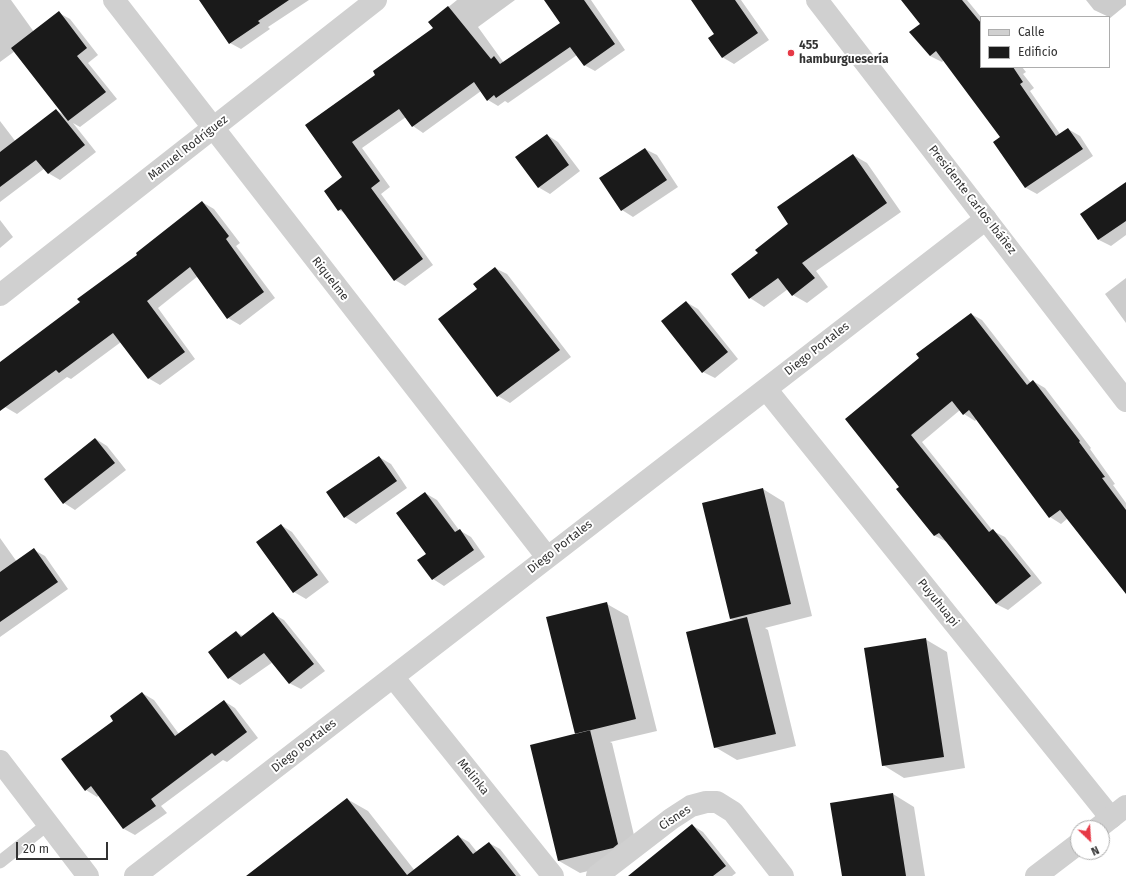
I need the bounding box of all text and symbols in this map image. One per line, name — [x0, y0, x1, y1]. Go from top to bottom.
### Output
legend — [980, 16, 1110, 68]
text: Calle — [1018, 25, 1045, 39]
place label: 455 hamburguesería — [799, 39, 889, 67]
text: Edificio — [1018, 45, 1058, 59]
marker: 455 hamburguesería — [786, 48, 796, 58]
street label: Manuel Rodríguez — [145, 112, 231, 184]
street label: Presidente Carlos Ibáñez — [925, 143, 1019, 257]
street label: Riquelme — [308, 254, 352, 304]
street label: Diego Portales — [782, 319, 852, 379]
street label: Diego Portales — [525, 517, 595, 577]
street label: Puyuhuapi — [914, 576, 962, 630]
street label: Diego Portales — [269, 716, 339, 776]
street label: Melinka — [454, 756, 492, 798]
street label: Cisnes — [656, 802, 694, 834]
north arrow — [1070, 820, 1110, 860]
scale bar — [18, 834, 110, 860]
text: 20 m — [23, 842, 49, 856]
text: N — [1089, 843, 1101, 858]

